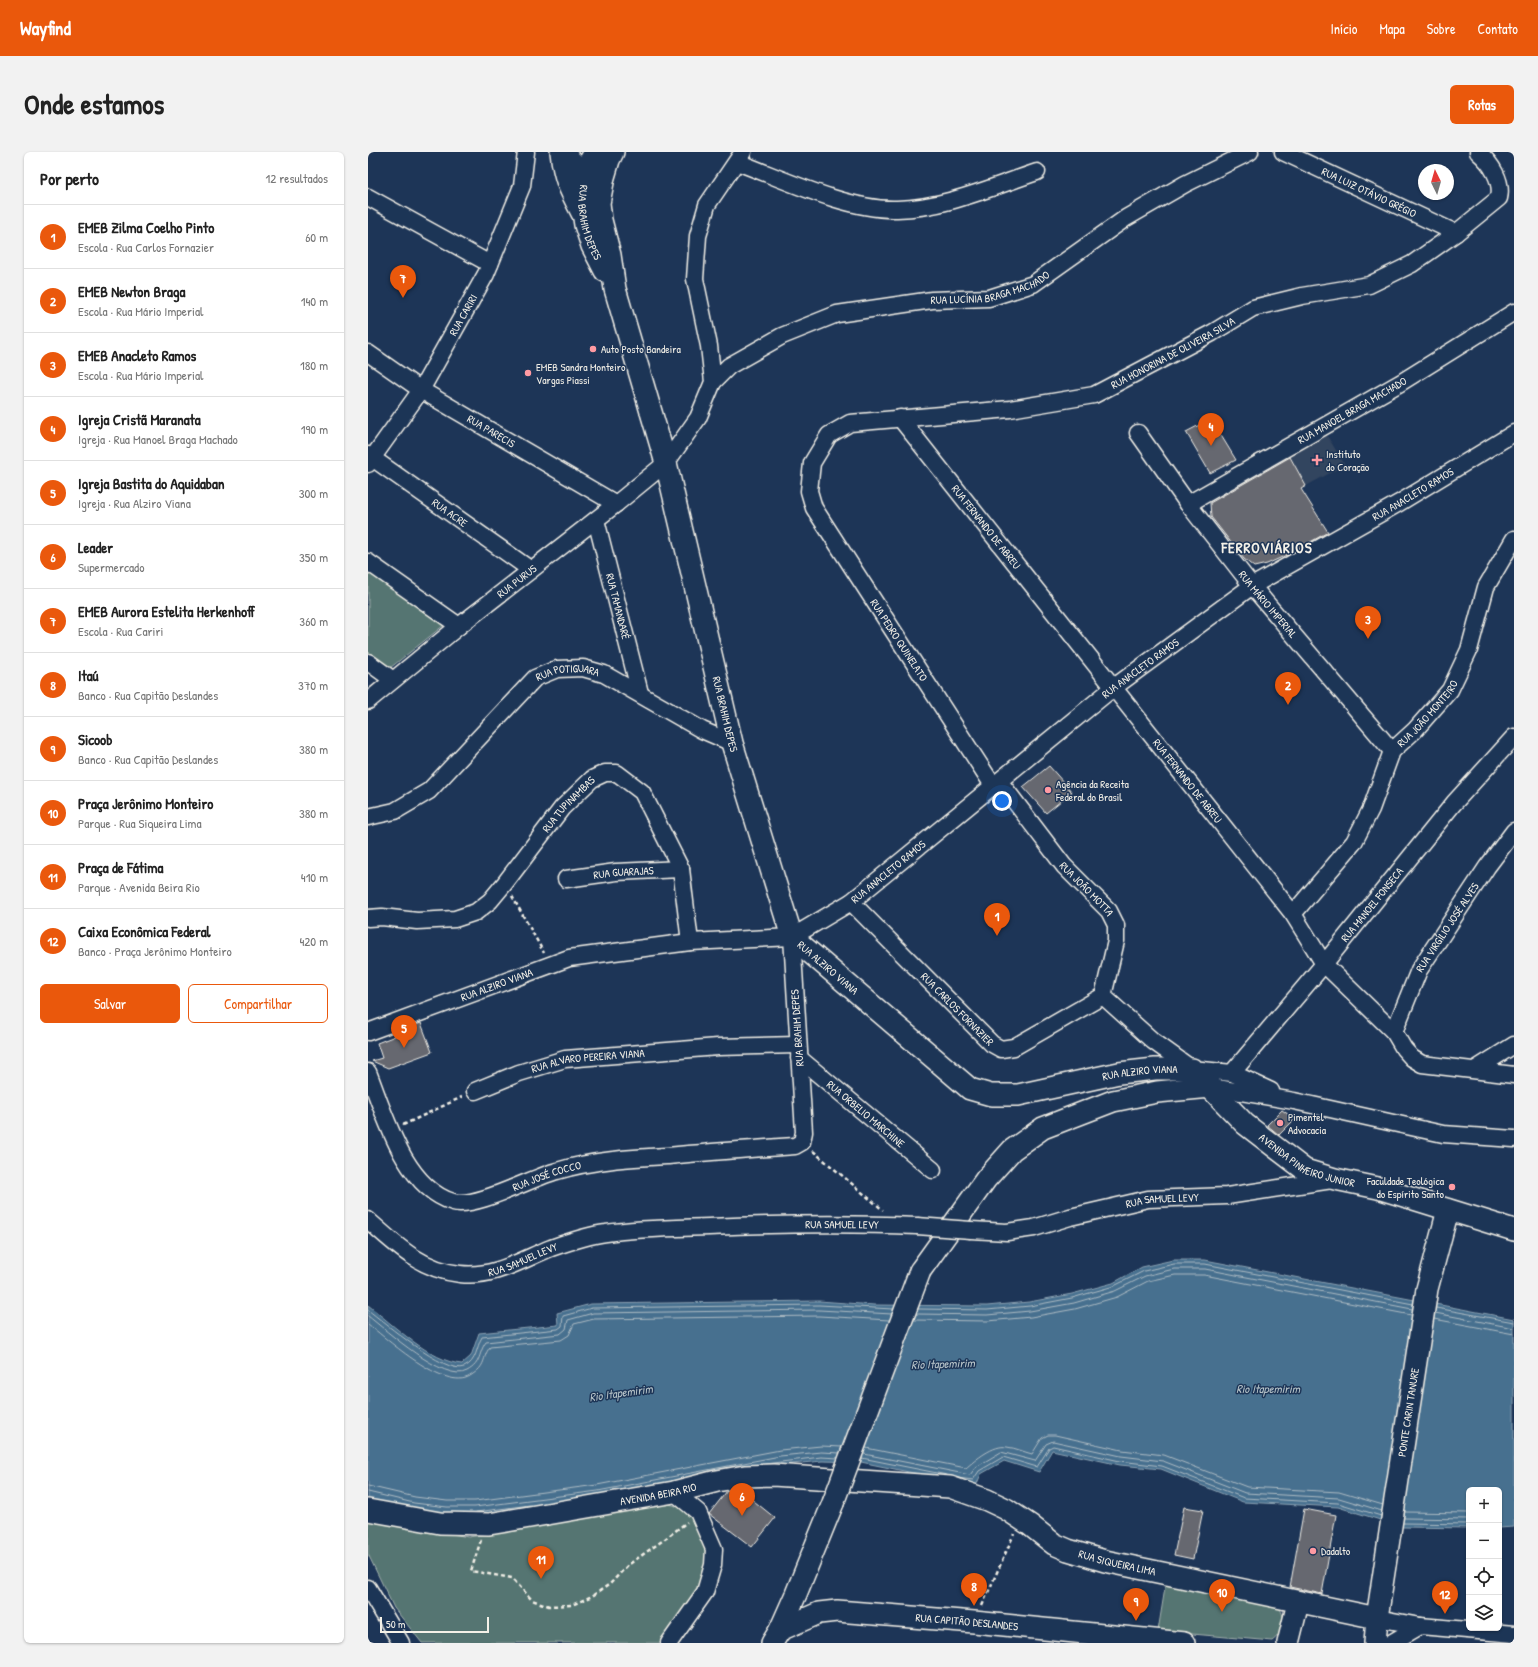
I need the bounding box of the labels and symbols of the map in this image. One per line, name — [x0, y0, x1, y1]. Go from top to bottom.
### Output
street label: RUA LUIZ OTÁVIO GRÉGIO — [1319, 164, 1419, 220]
north arrow — [1418, 164, 1454, 200]
street label: RUA BRAHIM DEPES — [575, 184, 605, 262]
pin: 7 — [390, 265, 416, 298]
street label: RUA LUCÍNIA BRAGA MACHADO — [930, 268, 1052, 307]
street label: RUA CARIRI — [446, 292, 480, 338]
street label: RUA HONORINA DE OLIVEIRA SILVA — [1108, 313, 1238, 392]
place label: Auto Posto Bandeira — [601, 342, 681, 356]
marker: Auto Posto Bandeira — [588, 344, 598, 354]
place label: EMEB Sandra Monteiro Vargas Piassi — [536, 360, 626, 387]
marker: EMEB Sandra Monteiro Vargas Piassi — [523, 368, 533, 378]
street label: RUA MANOEL BRAGA MACHADO — [1295, 374, 1409, 447]
street label: RUA PARECIS — [465, 412, 518, 451]
pin: 4 — [1198, 413, 1224, 446]
place label: Instituto do Coração — [1326, 447, 1370, 474]
marker: Instituto do Coração — [1311, 454, 1323, 466]
street label: RUA ANACLETO RAMOS — [1370, 464, 1456, 524]
street label: RUA FERNANDO DE ABREU — [949, 482, 1024, 572]
street label: RUA ACRE — [429, 495, 470, 530]
district label: FERROVIÁRIOS — [1220, 537, 1313, 558]
street label: RUA PURUS — [494, 561, 539, 601]
street label: RUA MÁRIO IMPERIAL — [1236, 568, 1300, 641]
street label: RUA TAMANDARÉ — [603, 572, 633, 641]
street label: RUA PEDRO QUINELATO — [867, 596, 931, 684]
pin: 3 — [1355, 606, 1381, 639]
street label: RUA ANACLETO RAMOS — [1099, 635, 1182, 701]
street label: RUA POTIGUARA — [534, 661, 602, 684]
pin: 2 — [1275, 672, 1301, 705]
street label: RUA BRAHIM DEPES — [710, 675, 741, 753]
street label: RUA JOÃO MONTEIRO — [1394, 678, 1461, 750]
street label: RUA FERNANDO DE ABREU — [1150, 736, 1225, 826]
street label: RUA TUPINAMBAS — [539, 773, 598, 835]
place label: Agência da Receita Federal do Brasil — [1055, 777, 1130, 804]
marker: Agência da Receita Federal do Brasil — [1043, 785, 1053, 795]
your location — [992, 791, 1012, 811]
street label: RUA ANACLETO RAMOS — [848, 837, 928, 906]
street label: RUA JOÃO MOTTA — [1056, 859, 1118, 919]
street label: RUA GUARAJAS — [592, 863, 654, 882]
street label: RUA MANOEL FONSECA — [1338, 864, 1407, 945]
street label: RUA VIRGÍLIO JOSÉ ALVES — [1413, 880, 1482, 975]
pin: 1 — [984, 903, 1010, 936]
street label: RUA ALZIRO VIANA — [795, 938, 862, 998]
street label: RUA ALZIRO VIANA — [459, 965, 535, 1004]
street label: RUA CARLOS FORNAZIER — [918, 970, 997, 1049]
street label: RUA BRAHIM DEPES — [787, 989, 807, 1067]
pin: 5 — [391, 1015, 417, 1048]
street label: RUA ALVARO PEREIRA VIANA — [530, 1046, 646, 1076]
street label: RUA ALZIRO VIANA — [1101, 1062, 1178, 1083]
street label: RUA ORBELIO MARCHINE — [824, 1077, 908, 1150]
place label: Pimentel Advocacia — [1288, 1110, 1327, 1137]
marker: Pimentel Advocacia — [1275, 1118, 1285, 1128]
street label: AVENIDA PINHEIRO JUNIOR — [1256, 1130, 1356, 1190]
street label: RUA JOSÉ COCCO — [510, 1158, 582, 1194]
place label: Faculdade Teológica do Espírito Santo — [1366, 1174, 1445, 1201]
marker: Faculdade Teológica do Espírito Santo — [1447, 1182, 1457, 1192]
street label: RUA SAMUEL LEVY — [1124, 1190, 1199, 1211]
street label: RUA SAMUEL LEVY — [805, 1217, 879, 1232]
street label: RUA SAMUEL LEVY — [487, 1239, 559, 1279]
water label: Rio Itapemirim — [911, 1354, 976, 1373]
street label: PONTE CARIN TANURE — [1395, 1367, 1422, 1458]
water label: Rio Itapemirim — [588, 1380, 654, 1405]
water label: Rio Itapemirim — [1236, 1380, 1301, 1397]
street label: AVENIDA BEIRA RIO — [619, 1480, 698, 1508]
pin: 6 — [729, 1483, 755, 1516]
place label: Dadalto — [1321, 1544, 1351, 1558]
pin: 11 — [528, 1546, 554, 1579]
marker: Dadalto — [1308, 1546, 1318, 1556]
street label: RUA SIQUEIRA LIMA — [1077, 1547, 1158, 1579]
pin: 8 — [961, 1573, 987, 1606]
pin: 10 — [1209, 1579, 1235, 1612]
pin: 12 — [1432, 1581, 1458, 1614]
pin: 9 — [1123, 1588, 1149, 1621]
street label: RUA CAPITÃO DESLANDES — [915, 1610, 1019, 1633]
scale bar — [380, 1615, 489, 1634]

